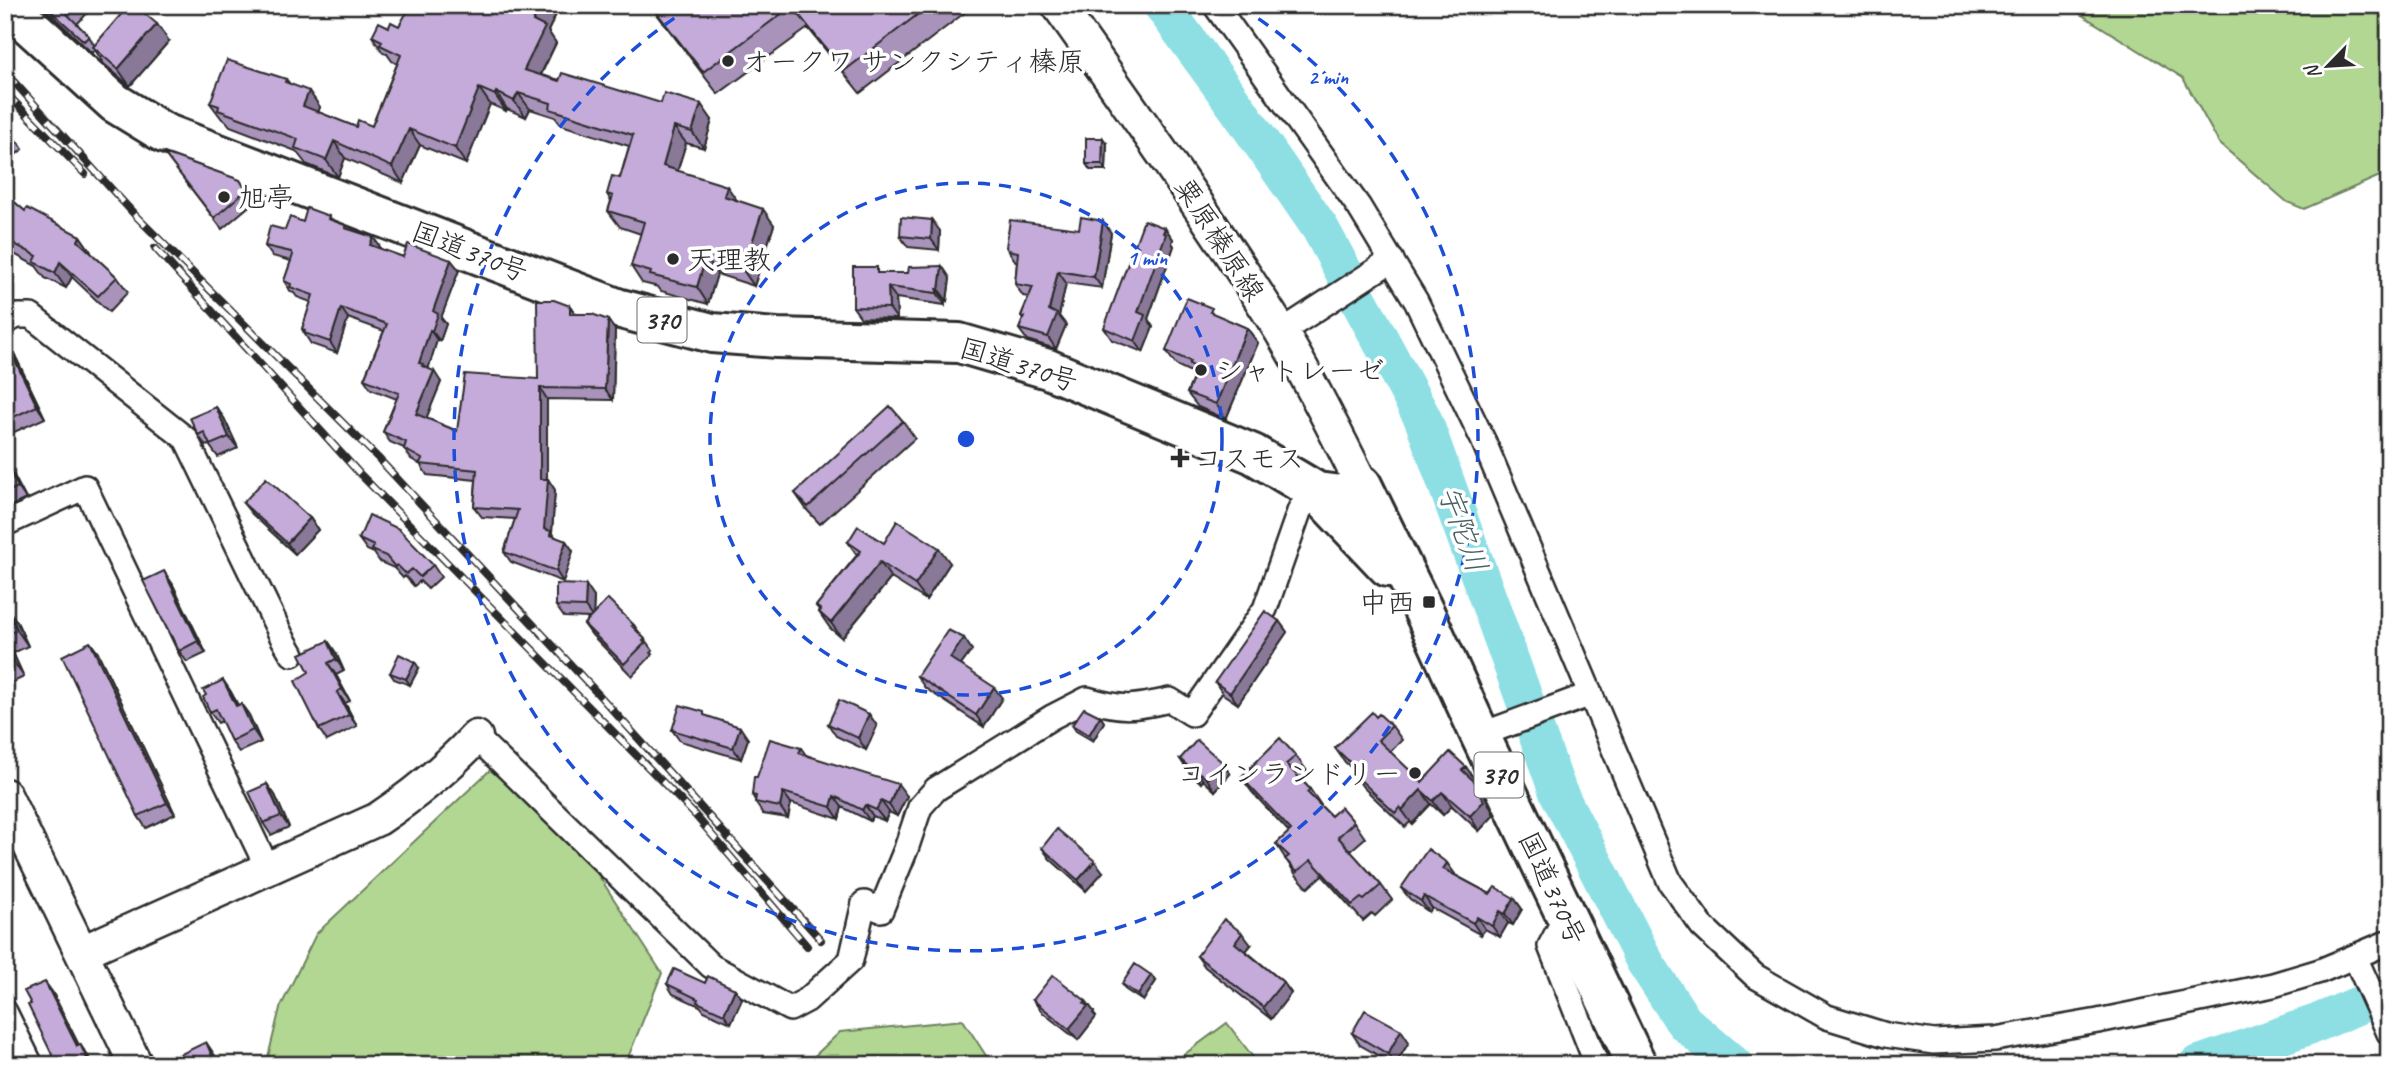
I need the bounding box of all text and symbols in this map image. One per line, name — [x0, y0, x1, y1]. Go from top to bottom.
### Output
north arrow — [2292, 32, 2362, 102]
place label: オークワ サンクシティ榛原 — [742, 44, 1085, 79]
marker: オークワ サンクシティ榛原 — [720, 53, 736, 69]
text: N — [2299, 59, 2327, 83]
text: 2 min — [1308, 64, 1348, 90]
street label: 粟原榛原線 — [1167, 171, 1272, 308]
place label: 旭亭 — [238, 180, 294, 215]
marker: 旭亭 — [216, 189, 232, 205]
street label: 国道370号 — [407, 213, 533, 290]
place label: 天理教 — [687, 242, 771, 277]
text: 1 min — [1127, 245, 1167, 271]
marker: 天理教 — [665, 251, 681, 267]
road number: 370 — [638, 298, 686, 342]
street label: 国道370号 — [955, 330, 1082, 399]
place label: シャトレーゼ — [1215, 353, 1384, 388]
marker: シャトレーゼ — [1193, 362, 1209, 378]
centre of rings — [954, 427, 978, 451]
place label: コスモス — [1194, 441, 1304, 476]
marker: コスモス — [1172, 450, 1188, 466]
water label: 宇陀川 — [1430, 480, 1496, 578]
place label: 中西 — [1359, 585, 1415, 620]
marker: 中西 — [1421, 594, 1437, 610]
road number: 370 — [1474, 752, 1524, 797]
place label: コインランドリー — [1177, 756, 1401, 791]
marker: コインランドリー — [1407, 765, 1423, 781]
street label: 国道370号 — [1511, 826, 1594, 951]

